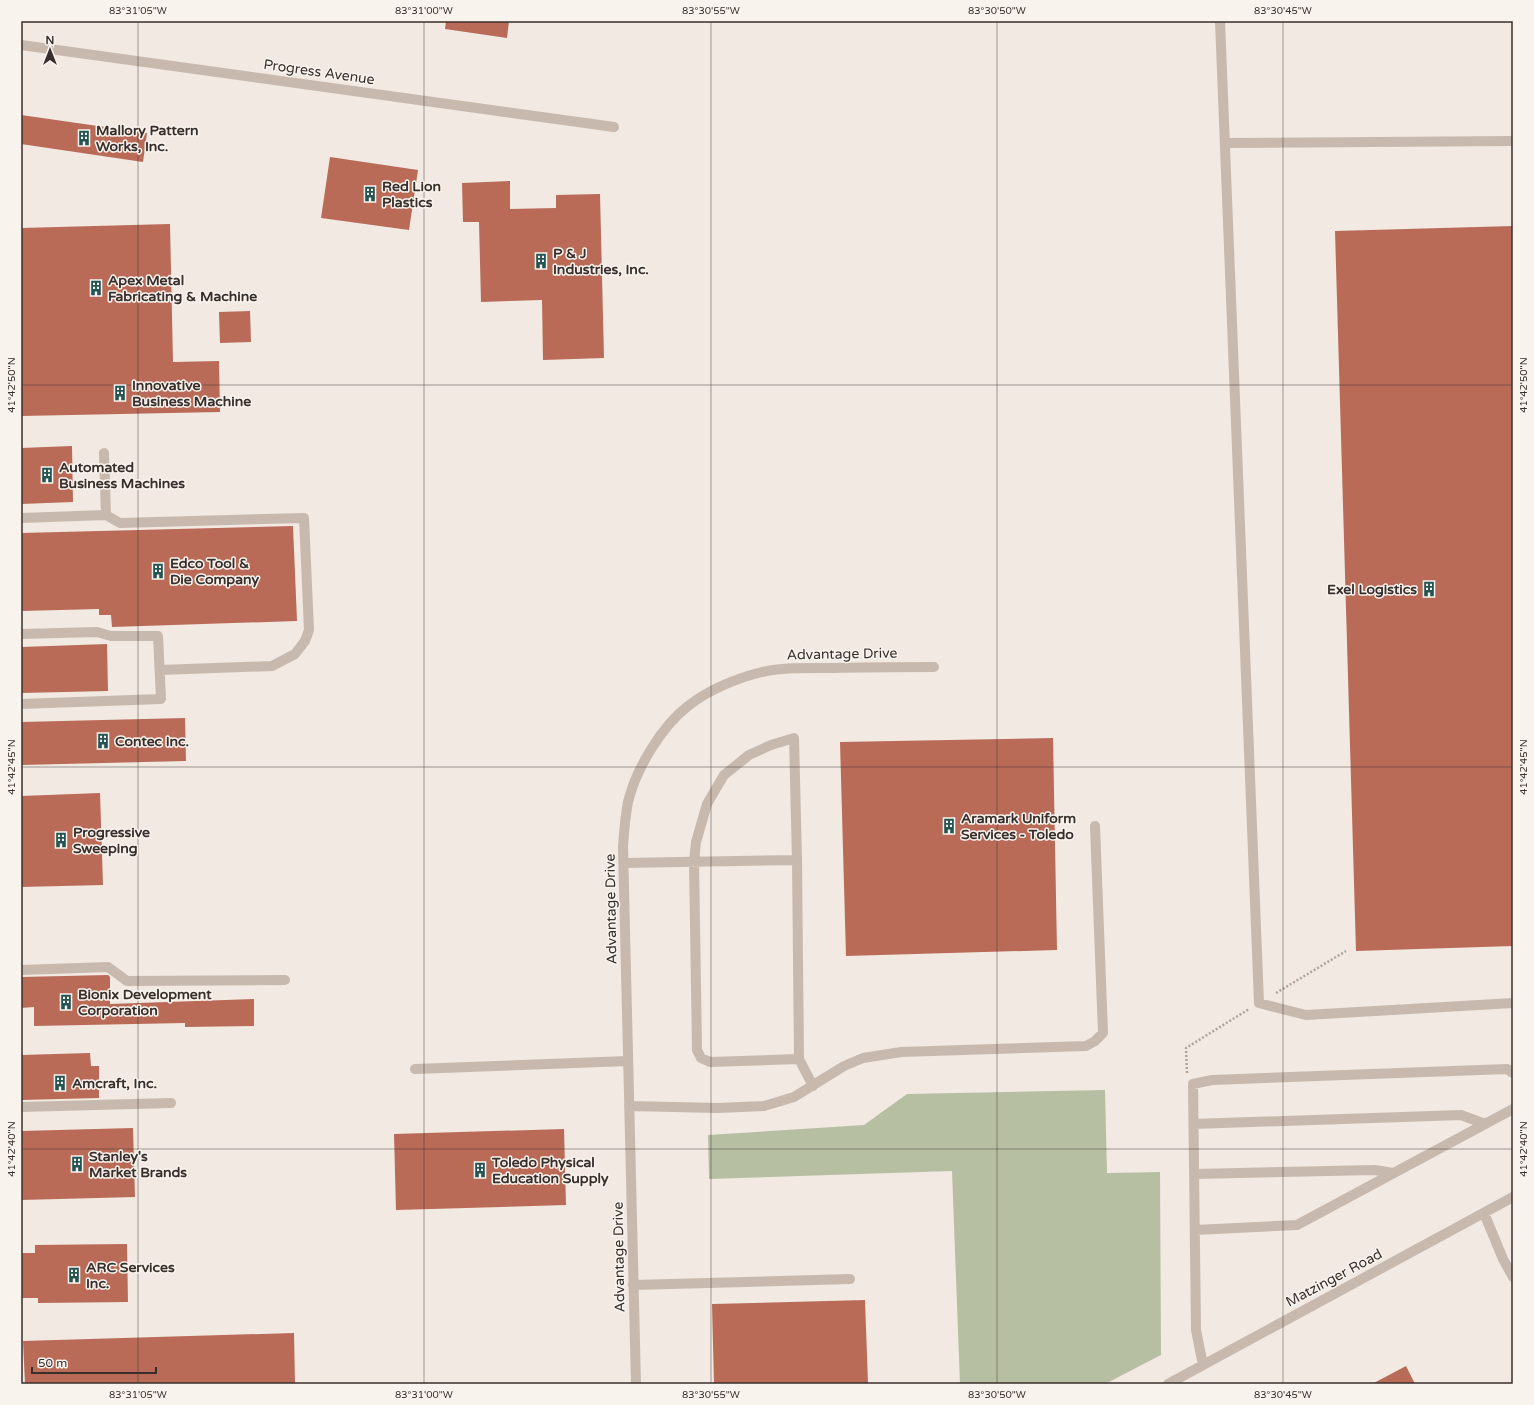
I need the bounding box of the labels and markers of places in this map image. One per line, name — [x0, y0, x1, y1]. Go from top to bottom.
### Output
place label: Mallory Pattern Works, Inc. — [96, 122, 199, 155]
building icon: Mallory Pattern Works, Inc. — [75, 129, 93, 147]
place label: Red Lion Plastics — [382, 178, 441, 211]
building icon: Red Lion Plastics — [361, 185, 379, 203]
place label: P & J Industries, Inc. — [553, 245, 649, 278]
building icon: P & J Industries, Inc. — [532, 252, 550, 270]
place label: Apex Metal Fabricating & Machine — [108, 272, 257, 305]
building icon: Apex Metal Fabricating & Machine — [87, 279, 105, 297]
place label: Innovative Business Machine — [132, 377, 251, 410]
building icon: Innovative Business Machine — [111, 384, 129, 402]
place label: Automated Business Machines — [59, 459, 185, 492]
building icon: Automated Business Machines — [38, 466, 56, 484]
place label: Edco Tool & Die Company — [170, 555, 259, 588]
building icon: Edco Tool & Die Company — [149, 562, 167, 580]
building icon: Exel Logistics — [1420, 580, 1438, 598]
place label: Exel Logistics — [1327, 581, 1417, 598]
building icon: Contec Inc. — [94, 732, 112, 750]
place label: Contec Inc. — [115, 733, 189, 750]
place label: Aramark Uniform Services - Toledo — [961, 810, 1076, 843]
building icon: Aramark Uniform Services - Toledo — [940, 817, 958, 835]
place label: Progressive Sweeping — [73, 824, 150, 857]
building icon: Progressive Sweeping — [52, 831, 70, 849]
place label: Bionix Development Corporation — [78, 986, 212, 1019]
building icon: Bionix Development Corporation — [57, 993, 75, 1011]
building icon: Amcraft, Inc. — [51, 1074, 69, 1092]
place label: Amcraft, Inc. — [72, 1075, 157, 1092]
place label: Stanley's Market Brands — [89, 1148, 187, 1181]
place label: Toledo Physical Education Supply — [491, 1154, 609, 1187]
building icon: Stanley's Market Brands — [68, 1155, 86, 1173]
building icon: Toledo Physical Education Supply — [471, 1161, 489, 1179]
place label: ARC Services Inc. — [86, 1259, 175, 1292]
building icon: ARC Services Inc. — [65, 1266, 83, 1284]

